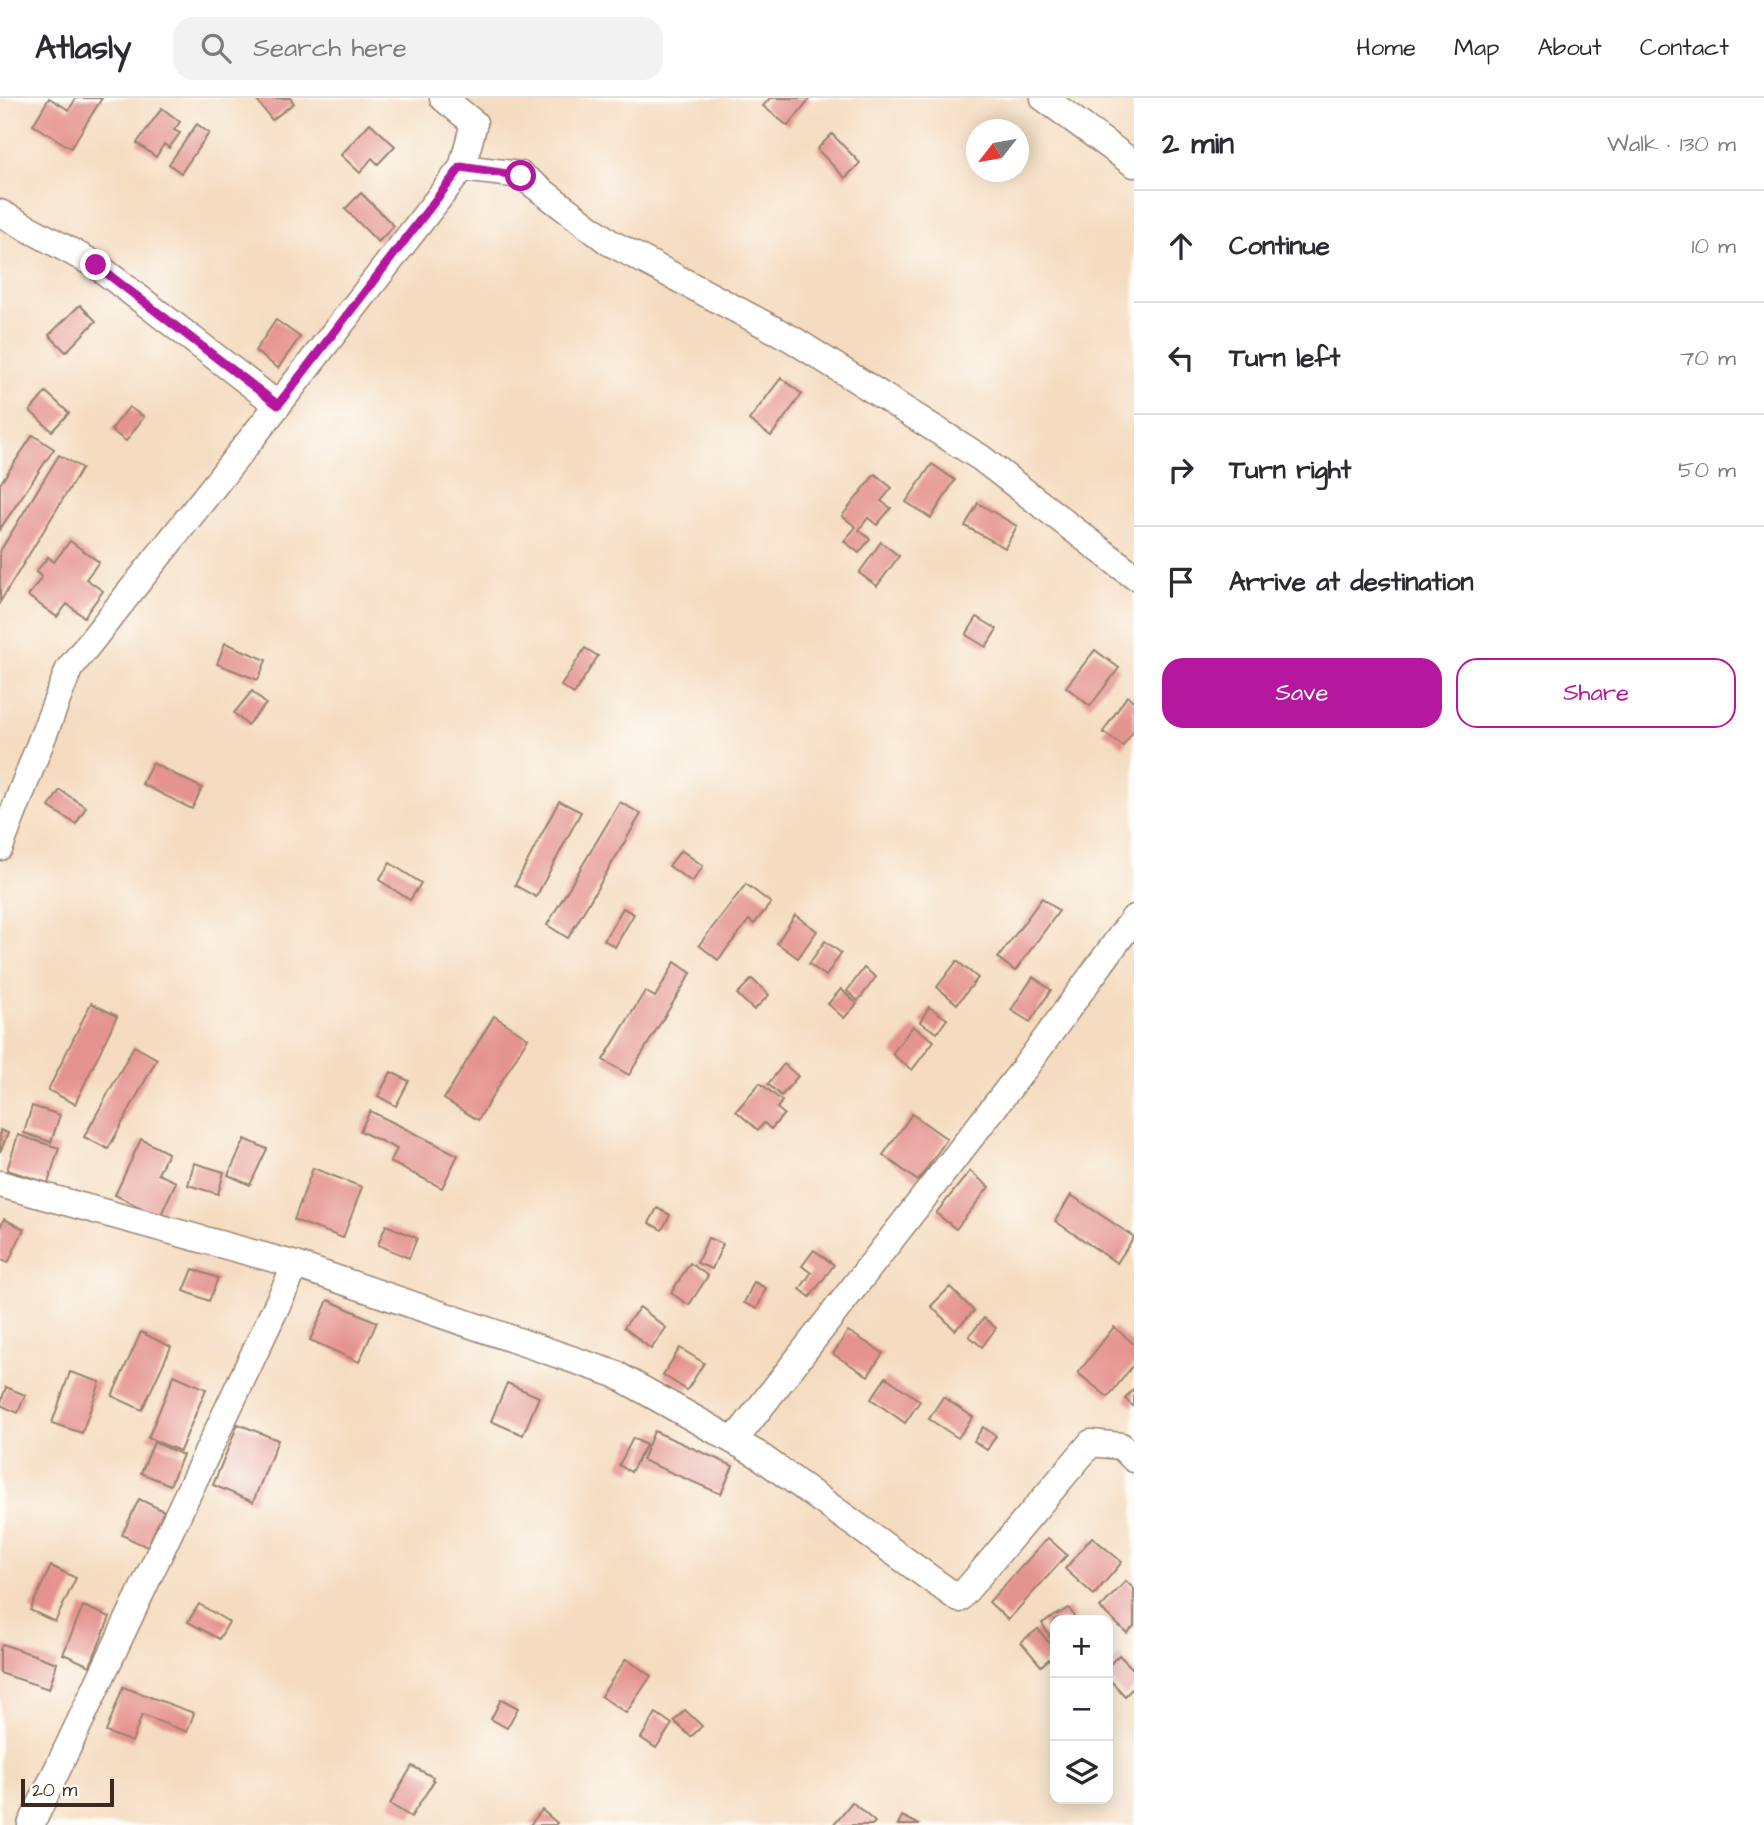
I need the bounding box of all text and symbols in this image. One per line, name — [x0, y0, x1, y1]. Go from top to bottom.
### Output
search box — [173, 17, 663, 80]
text: Atlasly — [35, 25, 131, 71]
icon: search — [197, 29, 235, 67]
text: Search here — [253, 30, 407, 66]
text: Home — [1356, 31, 1416, 65]
text: Map — [1454, 31, 1499, 65]
text: About — [1537, 31, 1602, 65]
text: Contact — [1640, 31, 1729, 65]
north arrow — [966, 119, 1029, 182]
text: 2 min — [1162, 123, 1234, 165]
text: Walk · 130 m — [1607, 128, 1736, 160]
route start — [505, 160, 536, 191]
icon: ahead — [1162, 227, 1200, 265]
text: Continue — [1229, 228, 1330, 264]
text: 10 m — [1691, 230, 1736, 262]
route end — [80, 249, 111, 280]
icon: left — [1162, 339, 1200, 377]
text: Turn left — [1229, 340, 1340, 376]
text: 70 m — [1680, 342, 1736, 374]
icon: right — [1162, 451, 1200, 489]
text: Turn right — [1229, 452, 1351, 488]
text: 50 m — [1678, 454, 1736, 486]
icon: arrive — [1162, 563, 1200, 601]
text: Arrive at destination — [1229, 564, 1474, 600]
button: Save — [1162, 658, 1442, 728]
button: Share — [1456, 658, 1736, 728]
map controls — [1050, 1615, 1113, 1804]
button: + — [1050, 1615, 1113, 1678]
button: − — [1050, 1678, 1113, 1741]
button: layers — [1050, 1741, 1113, 1804]
scale bar — [21, 1776, 114, 1808]
text: 20 m — [32, 1777, 77, 1804]

